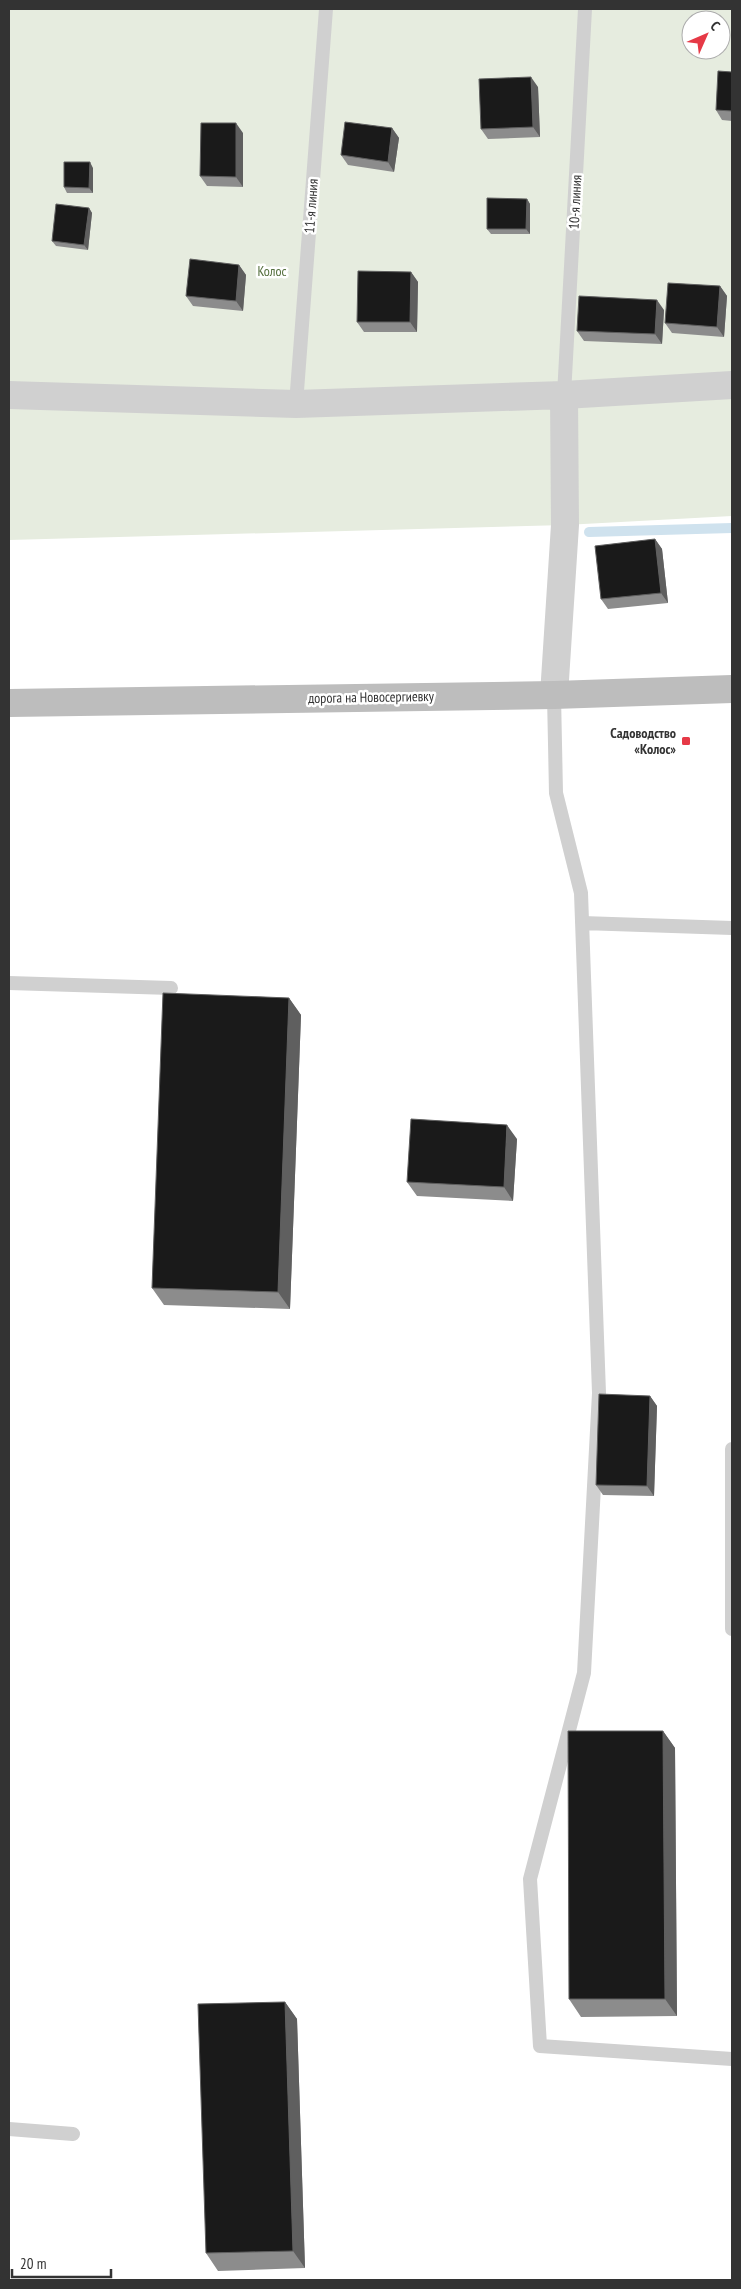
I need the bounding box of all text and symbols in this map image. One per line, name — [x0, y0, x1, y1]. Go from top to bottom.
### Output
north arrow — [681, 10, 731, 60]
text: С — [707, 17, 724, 35]
street label: 10-я линия — [565, 174, 585, 230]
street label: 11-я линия — [300, 178, 322, 234]
park label: Колос — [257, 262, 287, 280]
street label: дорога на Новосергиевку — [308, 687, 435, 707]
place label: Садоводство «Колос» — [610, 724, 676, 758]
marker: Садоводство «Колос» — [680, 735, 692, 747]
scale bar — [12, 2246, 111, 2278]
text: 20 m — [20, 2254, 46, 2273]

